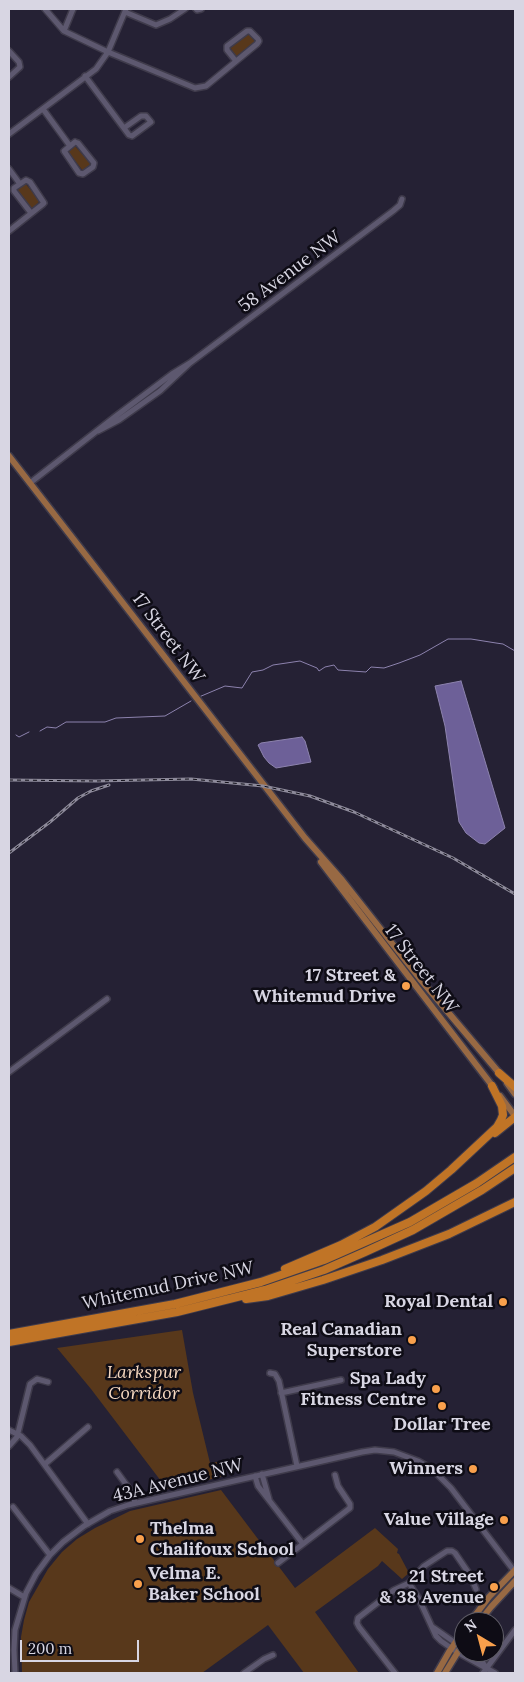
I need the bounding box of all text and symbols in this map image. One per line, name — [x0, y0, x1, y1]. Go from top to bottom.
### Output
street label: 58 Avenue NW — [235, 227, 345, 317]
street label: 17 Street NW — [127, 589, 209, 687]
street label: 17 Street NW — [380, 920, 462, 1018]
place label: 17 Street & Whitemud Drive — [253, 965, 396, 1008]
marker: 17 Street & Whitemud Drive — [400, 980, 412, 992]
street label: Whitemud Drive NW — [80, 1257, 256, 1315]
place label: Royal Dental — [384, 1291, 493, 1313]
marker: Royal Dental — [497, 1296, 509, 1308]
place label: Real Canadian Superstore — [280, 1319, 402, 1362]
marker: Real Canadian Superstore — [406, 1334, 418, 1346]
park label: Larkspur Corridor — [107, 1362, 181, 1405]
place label: Spa Lady Fitness Centre — [300, 1368, 426, 1410]
marker: Spa Lady Fitness Centre — [430, 1383, 442, 1395]
marker: Dollar Tree — [436, 1400, 448, 1412]
place label: Dollar Tree — [393, 1414, 491, 1436]
street label: 43A Avenue NW — [111, 1454, 245, 1508]
place label: Winners — [389, 1458, 463, 1480]
marker: Winners — [467, 1463, 479, 1475]
place label: Value Village — [384, 1509, 494, 1531]
marker: Value Village — [498, 1514, 510, 1526]
place label: Thelma Chalifoux School — [150, 1518, 294, 1560]
marker: Thelma Chalifoux School — [134, 1533, 146, 1545]
place label: Velma E. Baker School — [148, 1563, 260, 1606]
place label: 21 Street & 38 Avenue — [380, 1566, 484, 1608]
marker: Velma E. Baker School — [132, 1578, 144, 1590]
marker: 21 Street & 38 Avenue — [488, 1581, 500, 1593]
north arrow — [454, 1612, 504, 1662]
text: N — [461, 1615, 480, 1636]
scale bar — [22, 1630, 141, 1662]
text: 200 m — [28, 1639, 72, 1658]

